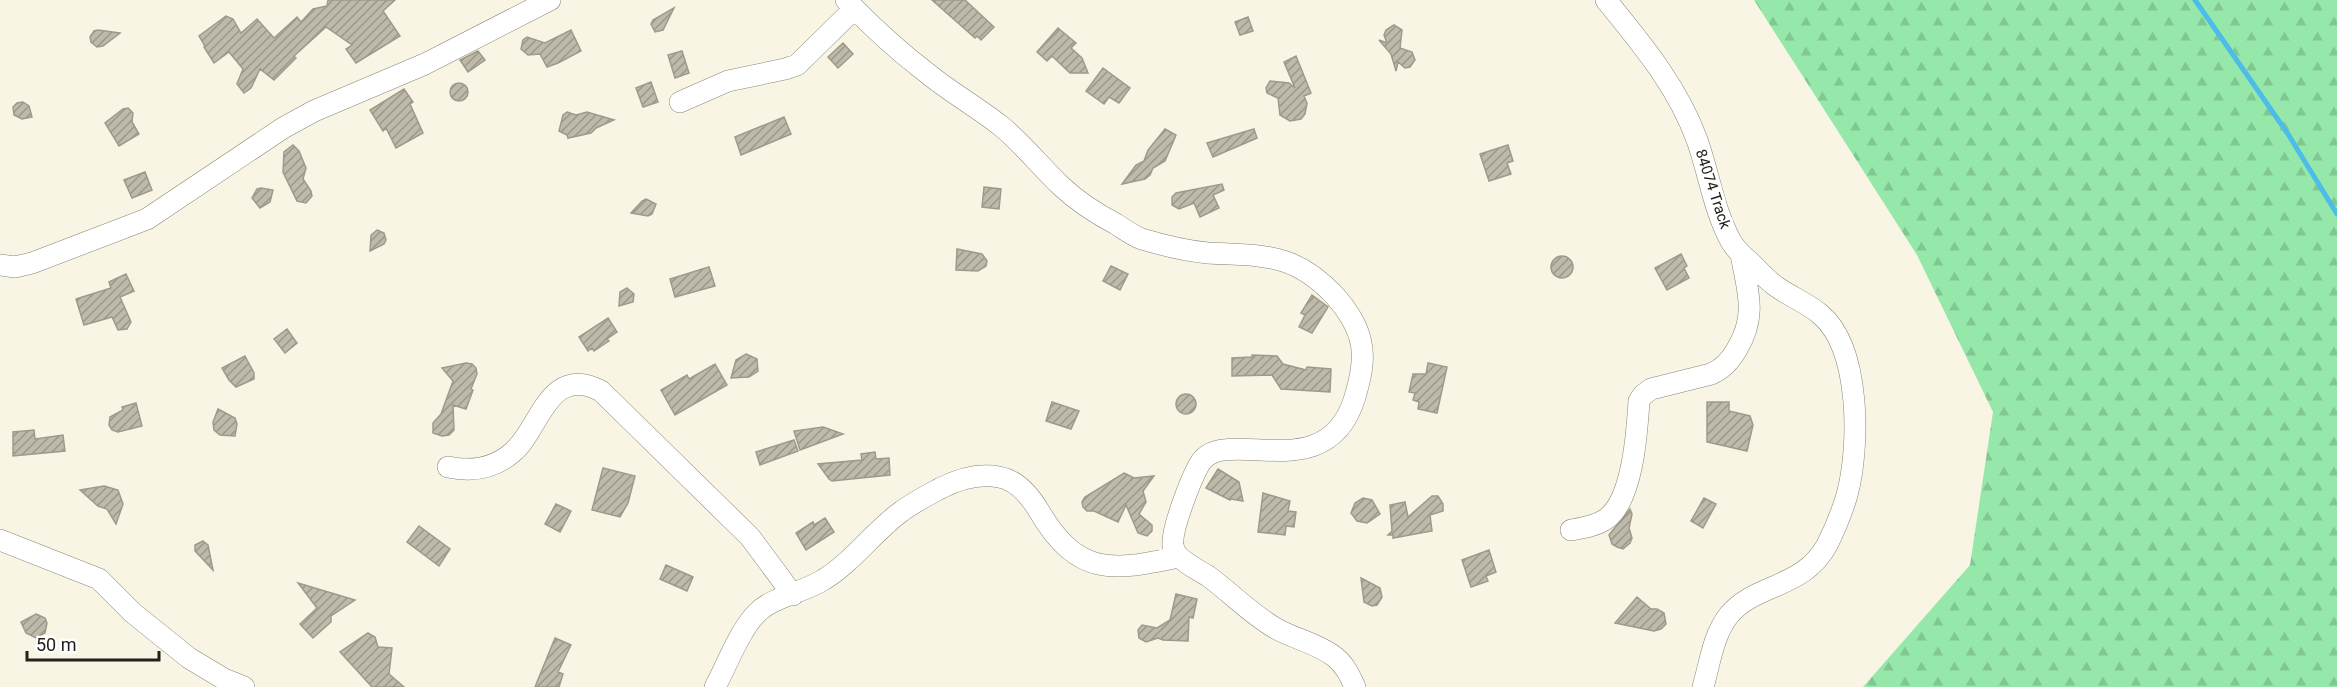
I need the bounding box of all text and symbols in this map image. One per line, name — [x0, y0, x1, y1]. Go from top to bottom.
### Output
street label: 84074 Track — [1692, 147, 1734, 231]
scale bar — [27, 624, 159, 662]
text: 50 m — [36, 634, 76, 655]

